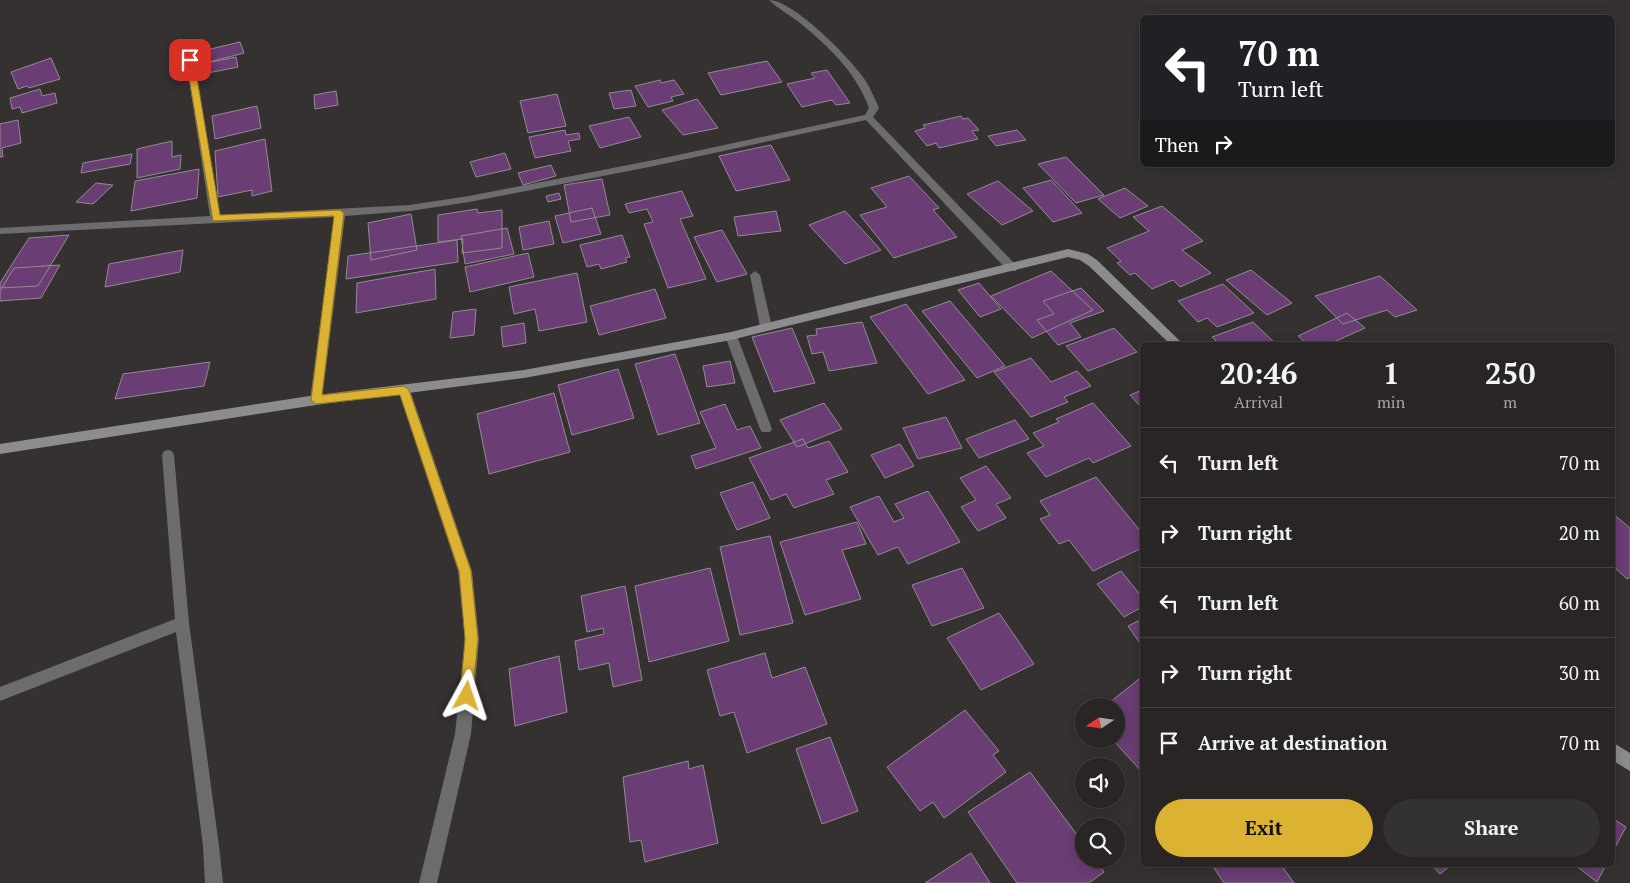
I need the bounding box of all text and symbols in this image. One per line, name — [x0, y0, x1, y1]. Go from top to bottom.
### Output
text: 70 m — [1238, 30, 1319, 76]
icon: left — [1155, 35, 1220, 100]
pin — [169, 39, 211, 81]
icon: arrive — [176, 46, 204, 74]
text: Turn left — [1238, 74, 1324, 103]
icon: right — [1209, 130, 1237, 158]
text: Then — [1155, 132, 1199, 157]
text: 20:46 — [1219, 353, 1298, 393]
text: 1 — [1383, 353, 1400, 393]
text: 250 — [1485, 353, 1536, 393]
text: Arrival — [1234, 391, 1283, 413]
text: min — [1377, 391, 1405, 413]
text: m — [1503, 391, 1517, 413]
icon: left — [1155, 449, 1183, 477]
text: Turn left — [1198, 450, 1279, 475]
text: 70 m — [1559, 450, 1600, 475]
icon: right — [1155, 519, 1183, 547]
text: Turn right — [1198, 520, 1292, 545]
text: 20 m — [1559, 520, 1600, 545]
icon: left — [1155, 589, 1183, 617]
text: Turn left — [1198, 590, 1279, 615]
text: 60 m — [1559, 590, 1600, 615]
icon: right — [1155, 659, 1183, 687]
text: Turn right — [1198, 660, 1292, 685]
text: 30 m — [1559, 660, 1600, 685]
position arrow — [440, 669, 492, 721]
north arrow — [1075, 698, 1125, 748]
map controls — [1075, 698, 1125, 868]
icon: arrive — [1155, 729, 1183, 757]
text: Arrive at destination — [1198, 730, 1387, 755]
text: 70 m — [1559, 730, 1600, 755]
button: sound — [1075, 758, 1125, 808]
button: Exit — [1155, 799, 1373, 857]
button: Share — [1383, 799, 1600, 857]
button: search — [1075, 818, 1125, 868]

